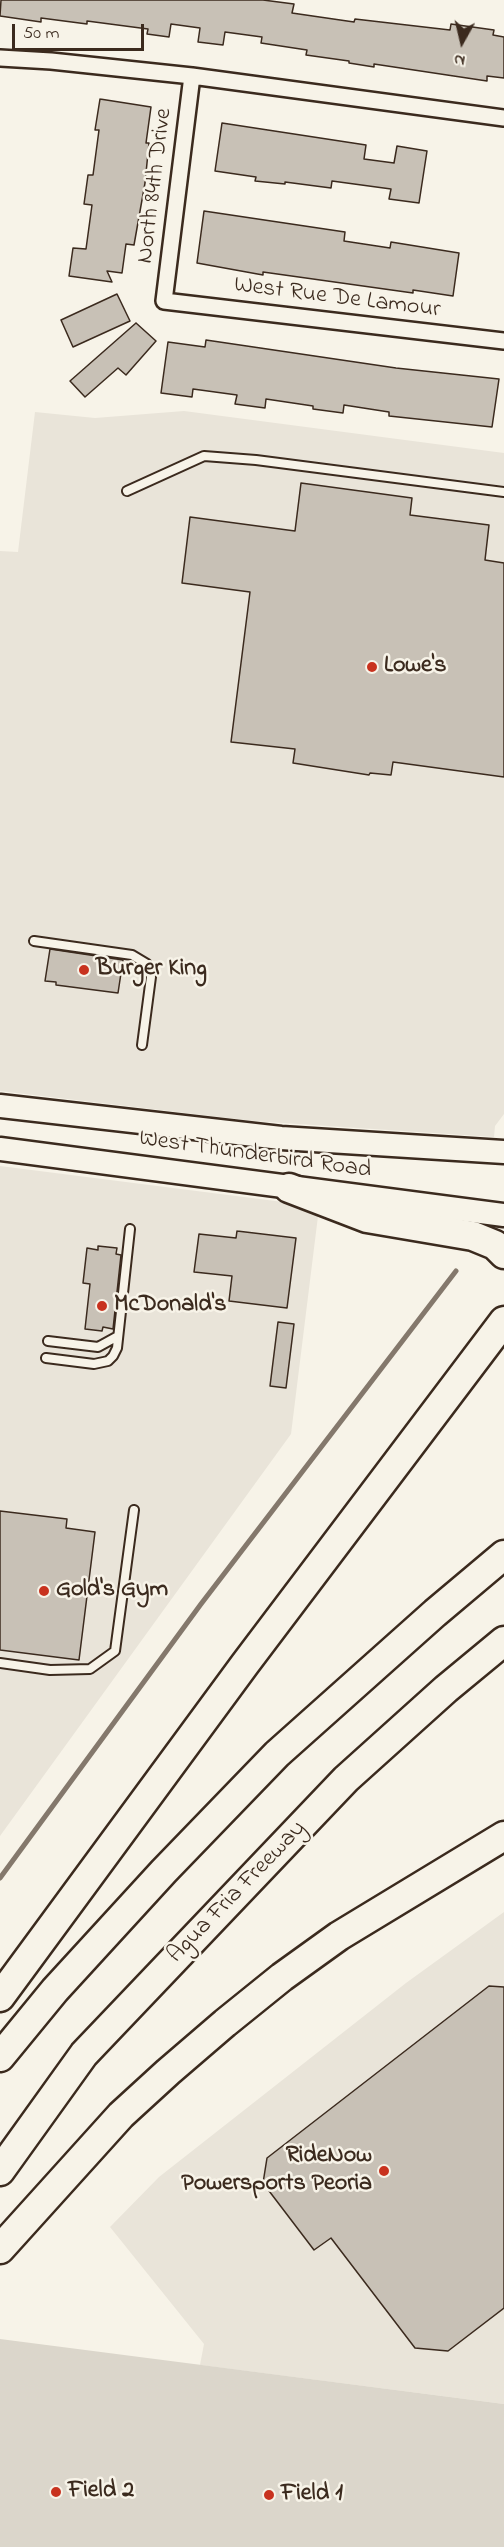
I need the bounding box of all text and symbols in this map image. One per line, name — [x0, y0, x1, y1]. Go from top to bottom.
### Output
scale bar — [15, 12, 147, 50]
north arrow — [432, 12, 492, 72]
text: 50 m — [23, 21, 60, 47]
text: N — [452, 47, 467, 72]
street label: North 84th Drive — [132, 107, 180, 265]
street label: West Rue De Lamour — [232, 272, 442, 326]
place label: Lowe's — [384, 653, 447, 681]
marker: Lowe's — [365, 660, 379, 674]
place label: Burger King — [96, 956, 207, 984]
marker: Burger King — [77, 963, 91, 977]
street label: West Thunderbird Road — [137, 1125, 373, 1187]
place label: McDonald's — [114, 1292, 226, 1320]
marker: McDonald's — [95, 1299, 109, 1313]
place label: Gold's Gym — [56, 1577, 168, 1605]
marker: Gold's Gym — [37, 1584, 51, 1598]
street label: Agua Fria Freeway — [163, 1816, 313, 1970]
place label: RideNow Powersports Peoria — [181, 2143, 372, 2199]
marker: RideNow Powersports Peoria — [377, 2164, 391, 2178]
place label: Field 2 — [68, 2478, 134, 2506]
place label: Field 1 — [281, 2481, 343, 2509]
marker: Field 2 — [49, 2485, 63, 2499]
marker: Field 1 — [262, 2488, 276, 2502]

